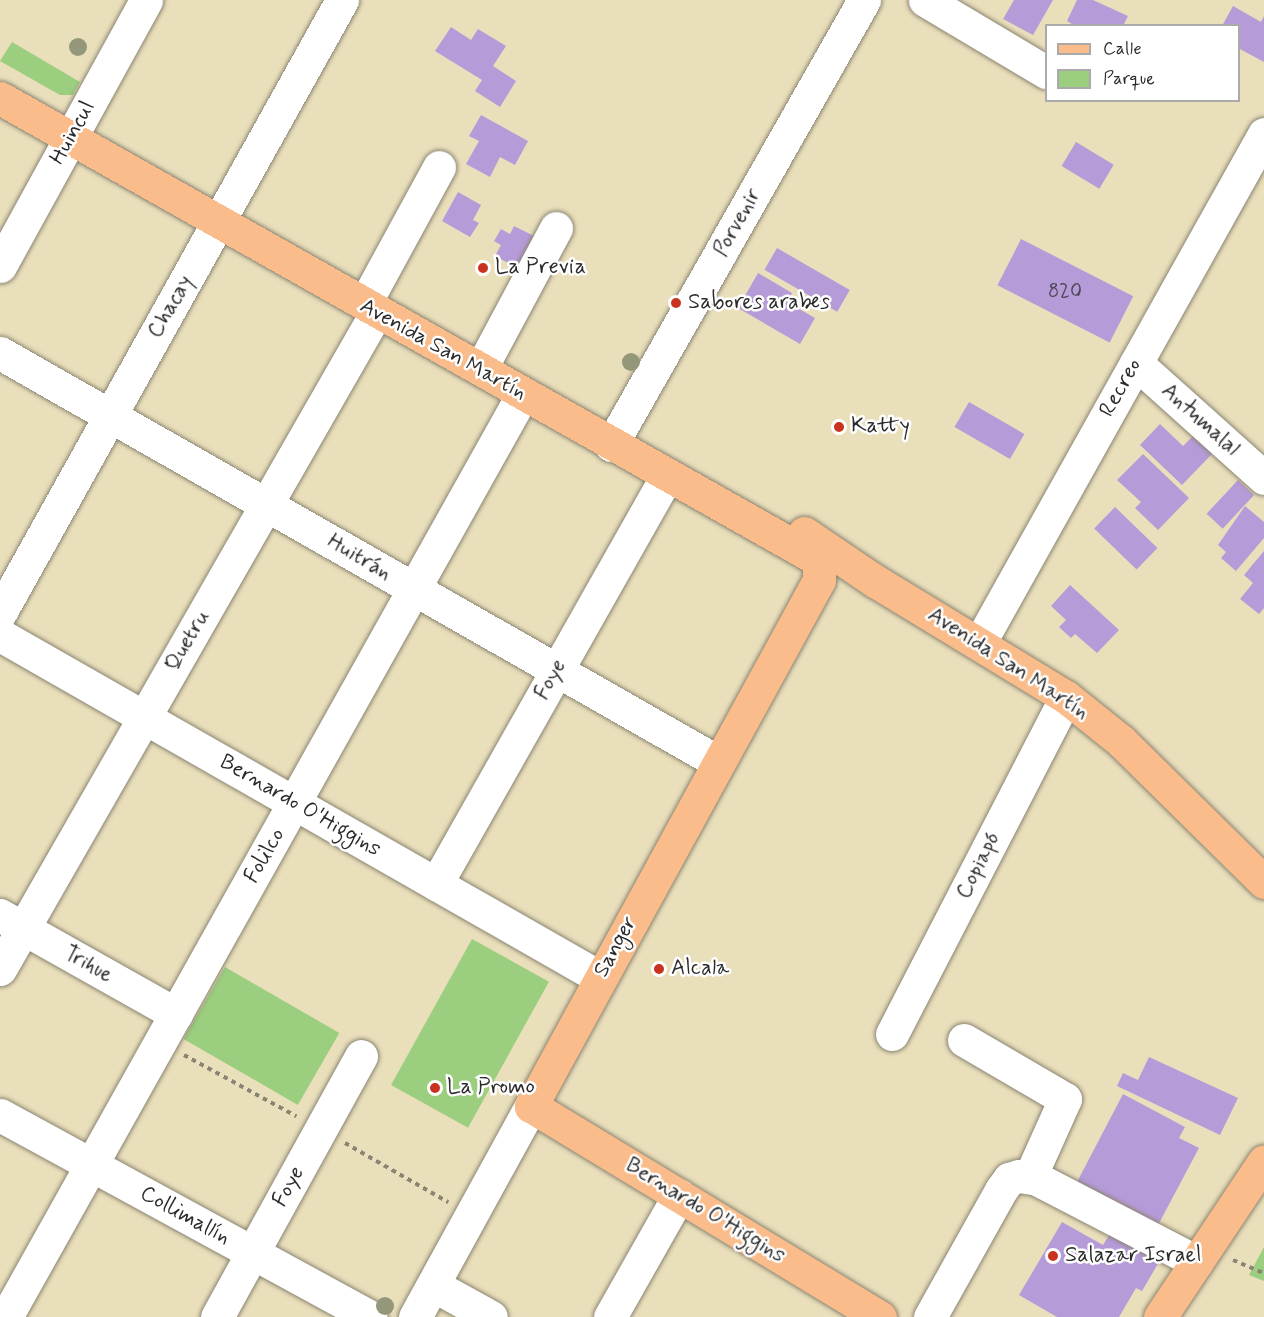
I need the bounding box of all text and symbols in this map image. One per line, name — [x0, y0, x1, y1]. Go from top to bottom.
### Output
legend — [1045, 24, 1240, 102]
text: Calle — [1103, 37, 1142, 61]
text: Parque — [1103, 67, 1155, 91]
street label: Huincul — [45, 97, 101, 169]
street label: Porvenir — [709, 184, 767, 262]
place label: La Previa — [495, 255, 585, 281]
marker: La Previa — [476, 261, 490, 275]
street label: Chacay — [143, 271, 199, 343]
house number: 820 — [1048, 279, 1082, 303]
place label: Sabores arabes — [688, 290, 830, 316]
street label: Avenida San Martín — [354, 293, 532, 407]
marker: Sabores arabes — [669, 296, 683, 310]
street label: Recreo — [1094, 354, 1148, 422]
street label: Antumalal — [1155, 378, 1245, 462]
place label: Katty — [851, 414, 910, 440]
marker: Katty — [832, 420, 846, 434]
street label: Huitrán — [322, 529, 396, 587]
street label: Avenida San Martín — [922, 602, 1094, 726]
street label: Quetru — [160, 606, 216, 676]
street label: Foye — [529, 655, 573, 705]
street label: Bernardo O'Higgins — [215, 749, 385, 863]
street label: Folilco — [239, 824, 291, 888]
street label: Copiapó — [951, 828, 1007, 904]
street label: Sanger — [589, 912, 643, 982]
street label: Trihue — [59, 941, 117, 989]
place label: Alcala — [671, 956, 729, 982]
marker: Alcala — [652, 962, 666, 976]
place label: La Promo — [447, 1075, 535, 1101]
marker: La Promo — [428, 1081, 442, 1095]
street label: Bernardo O'Higgins — [620, 1153, 790, 1269]
street label: Foye — [267, 1162, 311, 1212]
street label: Collimallín — [135, 1180, 235, 1252]
place label: Salazar Israel — [1065, 1243, 1199, 1269]
marker: Salazar Israel — [1046, 1249, 1060, 1263]

